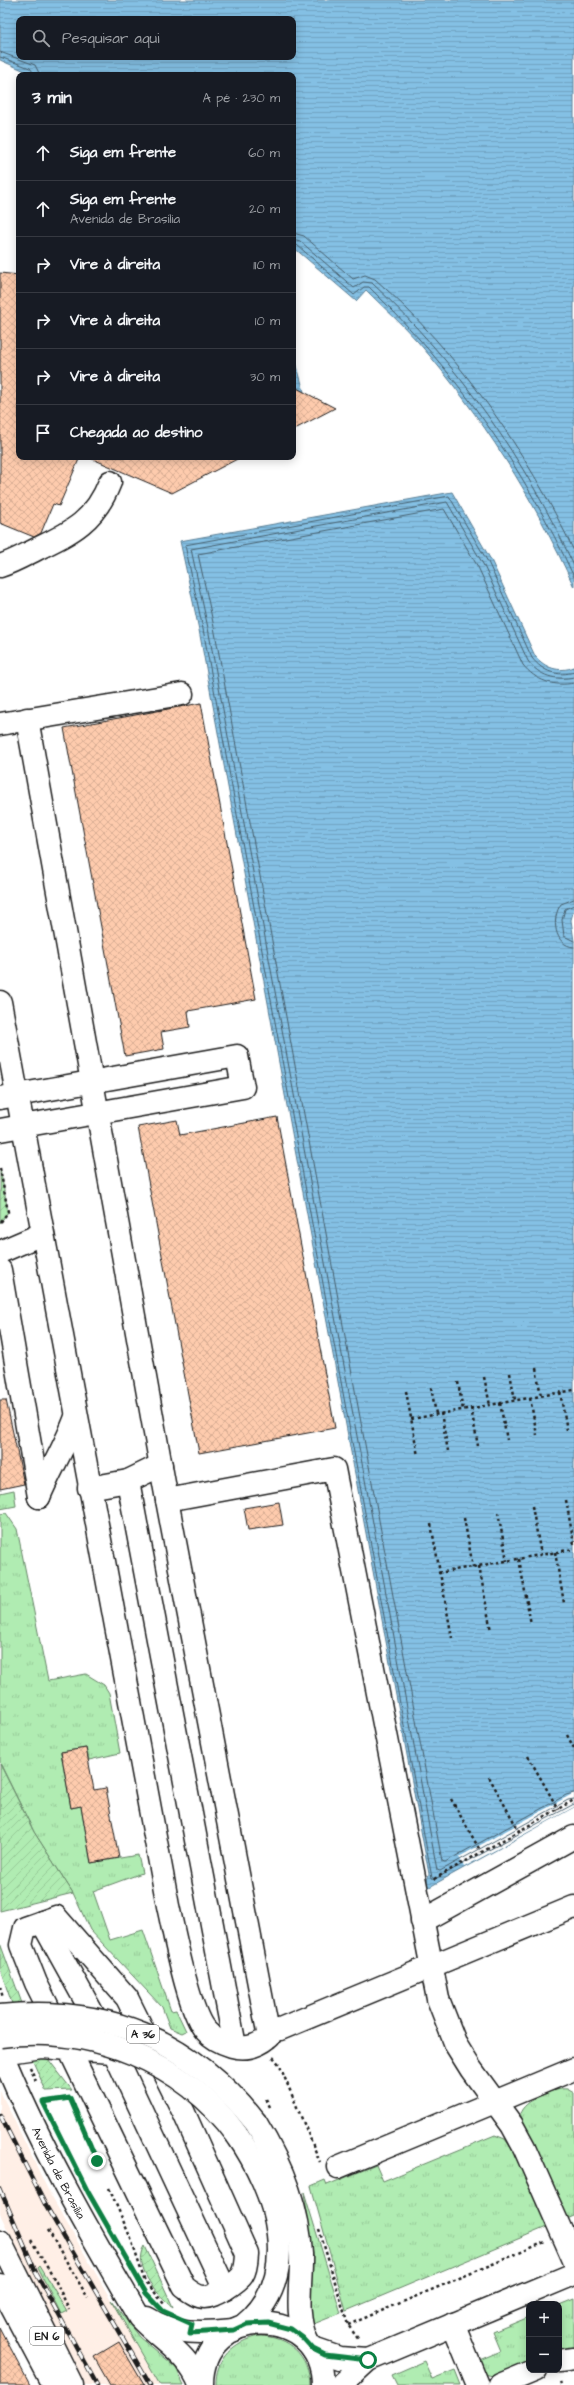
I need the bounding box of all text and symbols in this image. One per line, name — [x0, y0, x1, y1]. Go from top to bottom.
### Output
search box — [16, 16, 296, 60]
icon: search — [30, 27, 52, 49]
text: Pesquisar aqui — [62, 28, 159, 49]
text: 3 min — [32, 86, 72, 110]
text: A pé · 230 m — [202, 89, 280, 107]
icon: ahead — [32, 142, 54, 164]
text: Siga em frente — [70, 142, 176, 163]
text: 60 m — [248, 144, 280, 162]
text: Siga em frente — [70, 189, 176, 210]
icon: ahead — [32, 198, 54, 220]
text: 20 m — [249, 200, 280, 218]
text: Avenida de Brasília — [70, 210, 180, 228]
icon: right — [32, 254, 54, 276]
text: Vire à direita — [70, 254, 160, 275]
text: 110 m — [253, 256, 280, 274]
icon: right — [32, 310, 54, 332]
text: Vire à direita — [70, 310, 160, 331]
text: 10 m — [255, 312, 280, 330]
icon: right — [32, 366, 54, 388]
text: Vire à direita — [70, 366, 160, 387]
text: 30 m — [250, 368, 280, 386]
icon: arrive — [32, 422, 54, 444]
text: Chegada ao destino — [70, 422, 203, 443]
road number: A 36 — [127, 2025, 159, 2043]
street label: Avenida de Brasília — [27, 2124, 90, 2222]
route end — [88, 2152, 106, 2170]
map controls — [526, 2301, 562, 2373]
button: + — [526, 2301, 562, 2337]
road number: EN 6 — [30, 2327, 64, 2345]
button: − — [526, 2337, 562, 2373]
route start — [359, 2351, 377, 2369]

